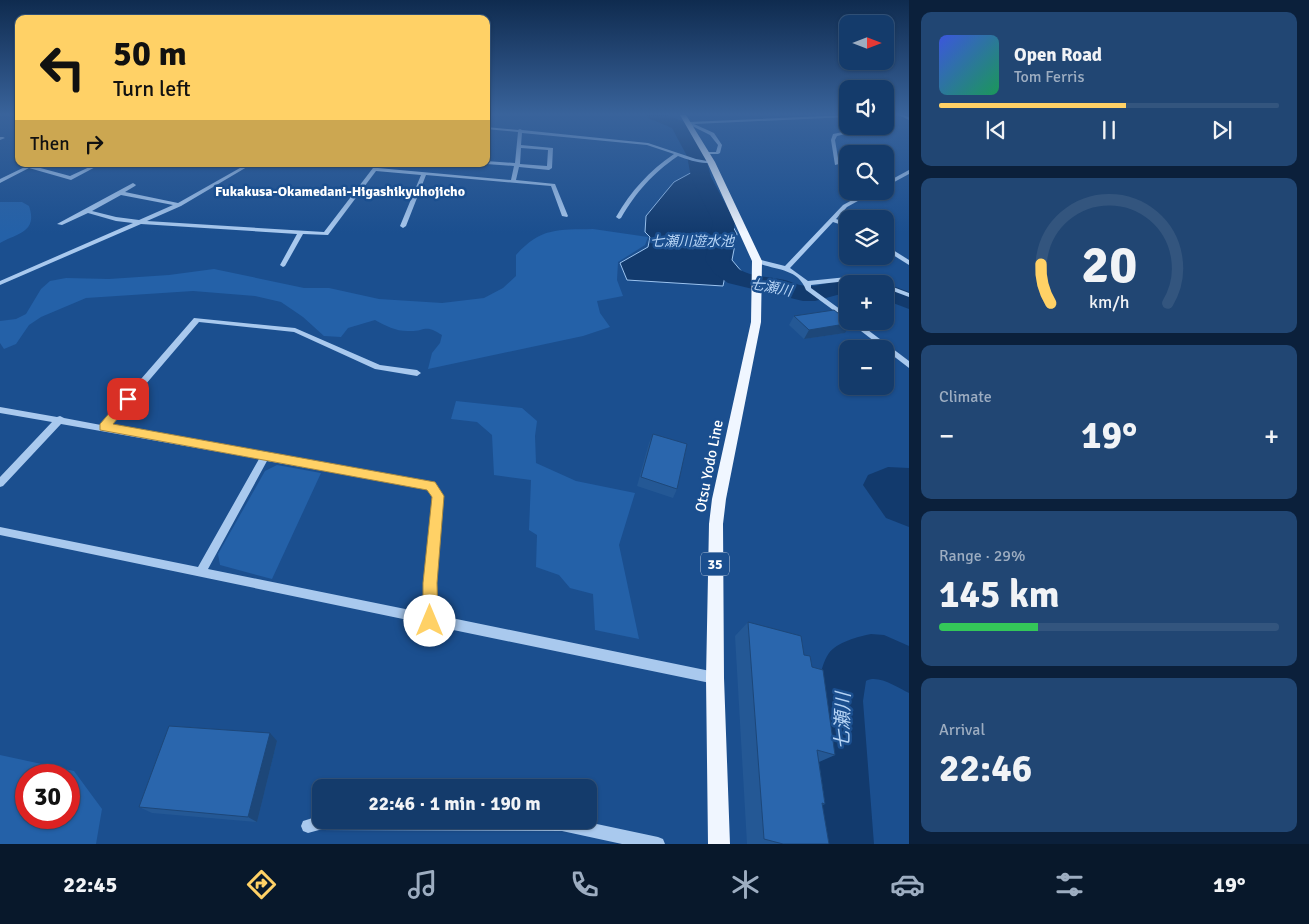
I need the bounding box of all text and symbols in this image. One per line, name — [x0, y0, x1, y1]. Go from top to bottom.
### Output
north arrow — [839, 15, 894, 70]
map controls — [839, 15, 894, 395]
text: 50 m — [113, 32, 187, 75]
icon: left — [30, 35, 95, 100]
text: Open Road — [1014, 43, 1102, 67]
text: Tom Ferris — [1014, 67, 1084, 87]
text: Turn left — [113, 75, 191, 102]
button: sound — [839, 80, 894, 135]
icon: previous — [982, 116, 1010, 144]
icon: pause — [1095, 116, 1123, 144]
icon: next — [1208, 116, 1236, 144]
icon: right — [80, 130, 108, 158]
text: Then — [30, 132, 70, 156]
button: search — [839, 145, 894, 200]
district label: Fukakusa-Okamedani-Higashikyuhojicho — [215, 183, 465, 200]
button: layers — [839, 210, 894, 265]
water label: 七瀬川遊水池 — [650, 233, 736, 250]
text: 20 — [1081, 233, 1137, 297]
water label: 七瀬川 — [749, 275, 795, 300]
button: + — [839, 275, 894, 330]
text: km/h — [1089, 291, 1129, 313]
button: − — [839, 340, 894, 395]
pin — [107, 378, 149, 420]
icon: arrive — [114, 385, 142, 413]
text: Climate — [939, 387, 992, 407]
text: 19° — [1081, 412, 1137, 459]
street label: Otsu Yodo Line — [691, 418, 727, 514]
text: − — [939, 419, 954, 453]
text: + — [1264, 419, 1279, 453]
text: Range · 29% — [939, 546, 1025, 566]
road number: 35 — [701, 552, 729, 576]
text: 145 km — [939, 571, 1060, 618]
position arrow — [403, 594, 455, 646]
water label: 七瀬川 — [831, 690, 856, 750]
text: Arrival — [939, 720, 985, 740]
text: 22:46 — [939, 745, 1032, 792]
speed limit sign: 30 — [15, 764, 80, 829]
text: 22:46 · 1 min · 190 m — [368, 792, 541, 816]
icon: directions — [244, 867, 279, 902]
icon: music — [405, 867, 440, 902]
icon: phone — [567, 867, 602, 902]
icon: climate — [728, 867, 763, 902]
icon: car — [890, 867, 925, 902]
icon: filters — [1052, 867, 1087, 902]
text: 22:45 — [63, 871, 117, 898]
text: 19° — [1213, 871, 1246, 898]

